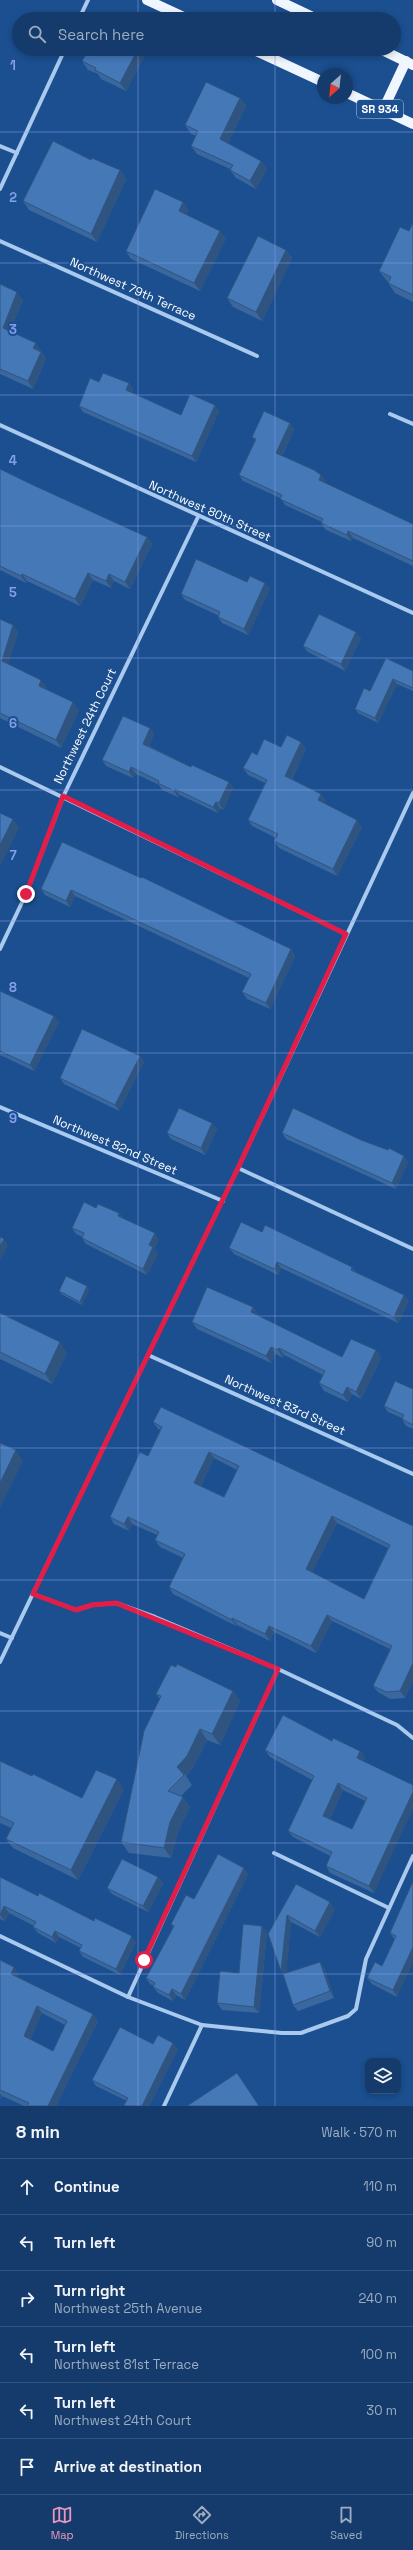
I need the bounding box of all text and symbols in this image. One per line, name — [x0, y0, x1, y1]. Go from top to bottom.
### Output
search box — [12, 12, 401, 56]
icon: search — [26, 23, 48, 45]
text: Search here — [58, 25, 144, 44]
text: 1 — [10, 57, 16, 74]
north arrow — [317, 68, 353, 104]
road number: SR 934 — [357, 100, 403, 118]
text: 2 — [9, 189, 17, 206]
street label: Northwest 79th Terrace — [67, 254, 199, 324]
text: 3 — [9, 321, 17, 338]
text: 4 — [9, 452, 17, 469]
street label: Northwest 80th Street — [146, 477, 274, 545]
text: 5 — [9, 584, 17, 601]
street label: Northwest 24th Court — [50, 665, 120, 787]
text: 6 — [9, 715, 17, 732]
text: 7 — [9, 847, 17, 864]
route end — [17, 885, 35, 903]
text: 8 — [9, 979, 17, 996]
text: 9 — [9, 1110, 17, 1127]
street label: Northwest 82nd Street — [50, 1112, 180, 1178]
street label: Northwest 83rd Street — [222, 1371, 348, 1439]
route start — [135, 1951, 153, 1969]
map controls — [365, 2058, 401, 2094]
button: layers — [365, 2058, 401, 2094]
text: 8 min — [16, 2121, 60, 2143]
text: Walk · 570 m — [321, 2124, 397, 2141]
icon: ahead — [16, 2176, 38, 2198]
text: Continue — [54, 2177, 120, 2196]
text: 110 m — [363, 2178, 397, 2195]
icon: left — [16, 2232, 38, 2254]
text: Turn left — [54, 2233, 116, 2252]
text: 90 m — [366, 2234, 397, 2251]
text: Turn right — [54, 2281, 125, 2300]
icon: right — [16, 2288, 38, 2310]
text: 240 m — [359, 2290, 397, 2307]
text: Northwest 25th Avenue — [54, 2300, 202, 2317]
text: Turn left — [54, 2337, 116, 2356]
icon: left — [16, 2344, 38, 2366]
text: 100 m — [360, 2346, 397, 2363]
text: Northwest 81st Terrace — [54, 2356, 199, 2373]
text: Turn left — [54, 2393, 116, 2412]
icon: left — [16, 2400, 38, 2422]
text: 30 m — [366, 2402, 397, 2419]
text: Northwest 24th Court — [54, 2412, 192, 2429]
icon: arrive — [16, 2456, 38, 2478]
text: Arrive at destination — [54, 2457, 202, 2476]
tab: Map — [51, 2504, 74, 2542]
tab: Directions — [175, 2504, 229, 2542]
tab: Saved — [330, 2504, 362, 2542]

